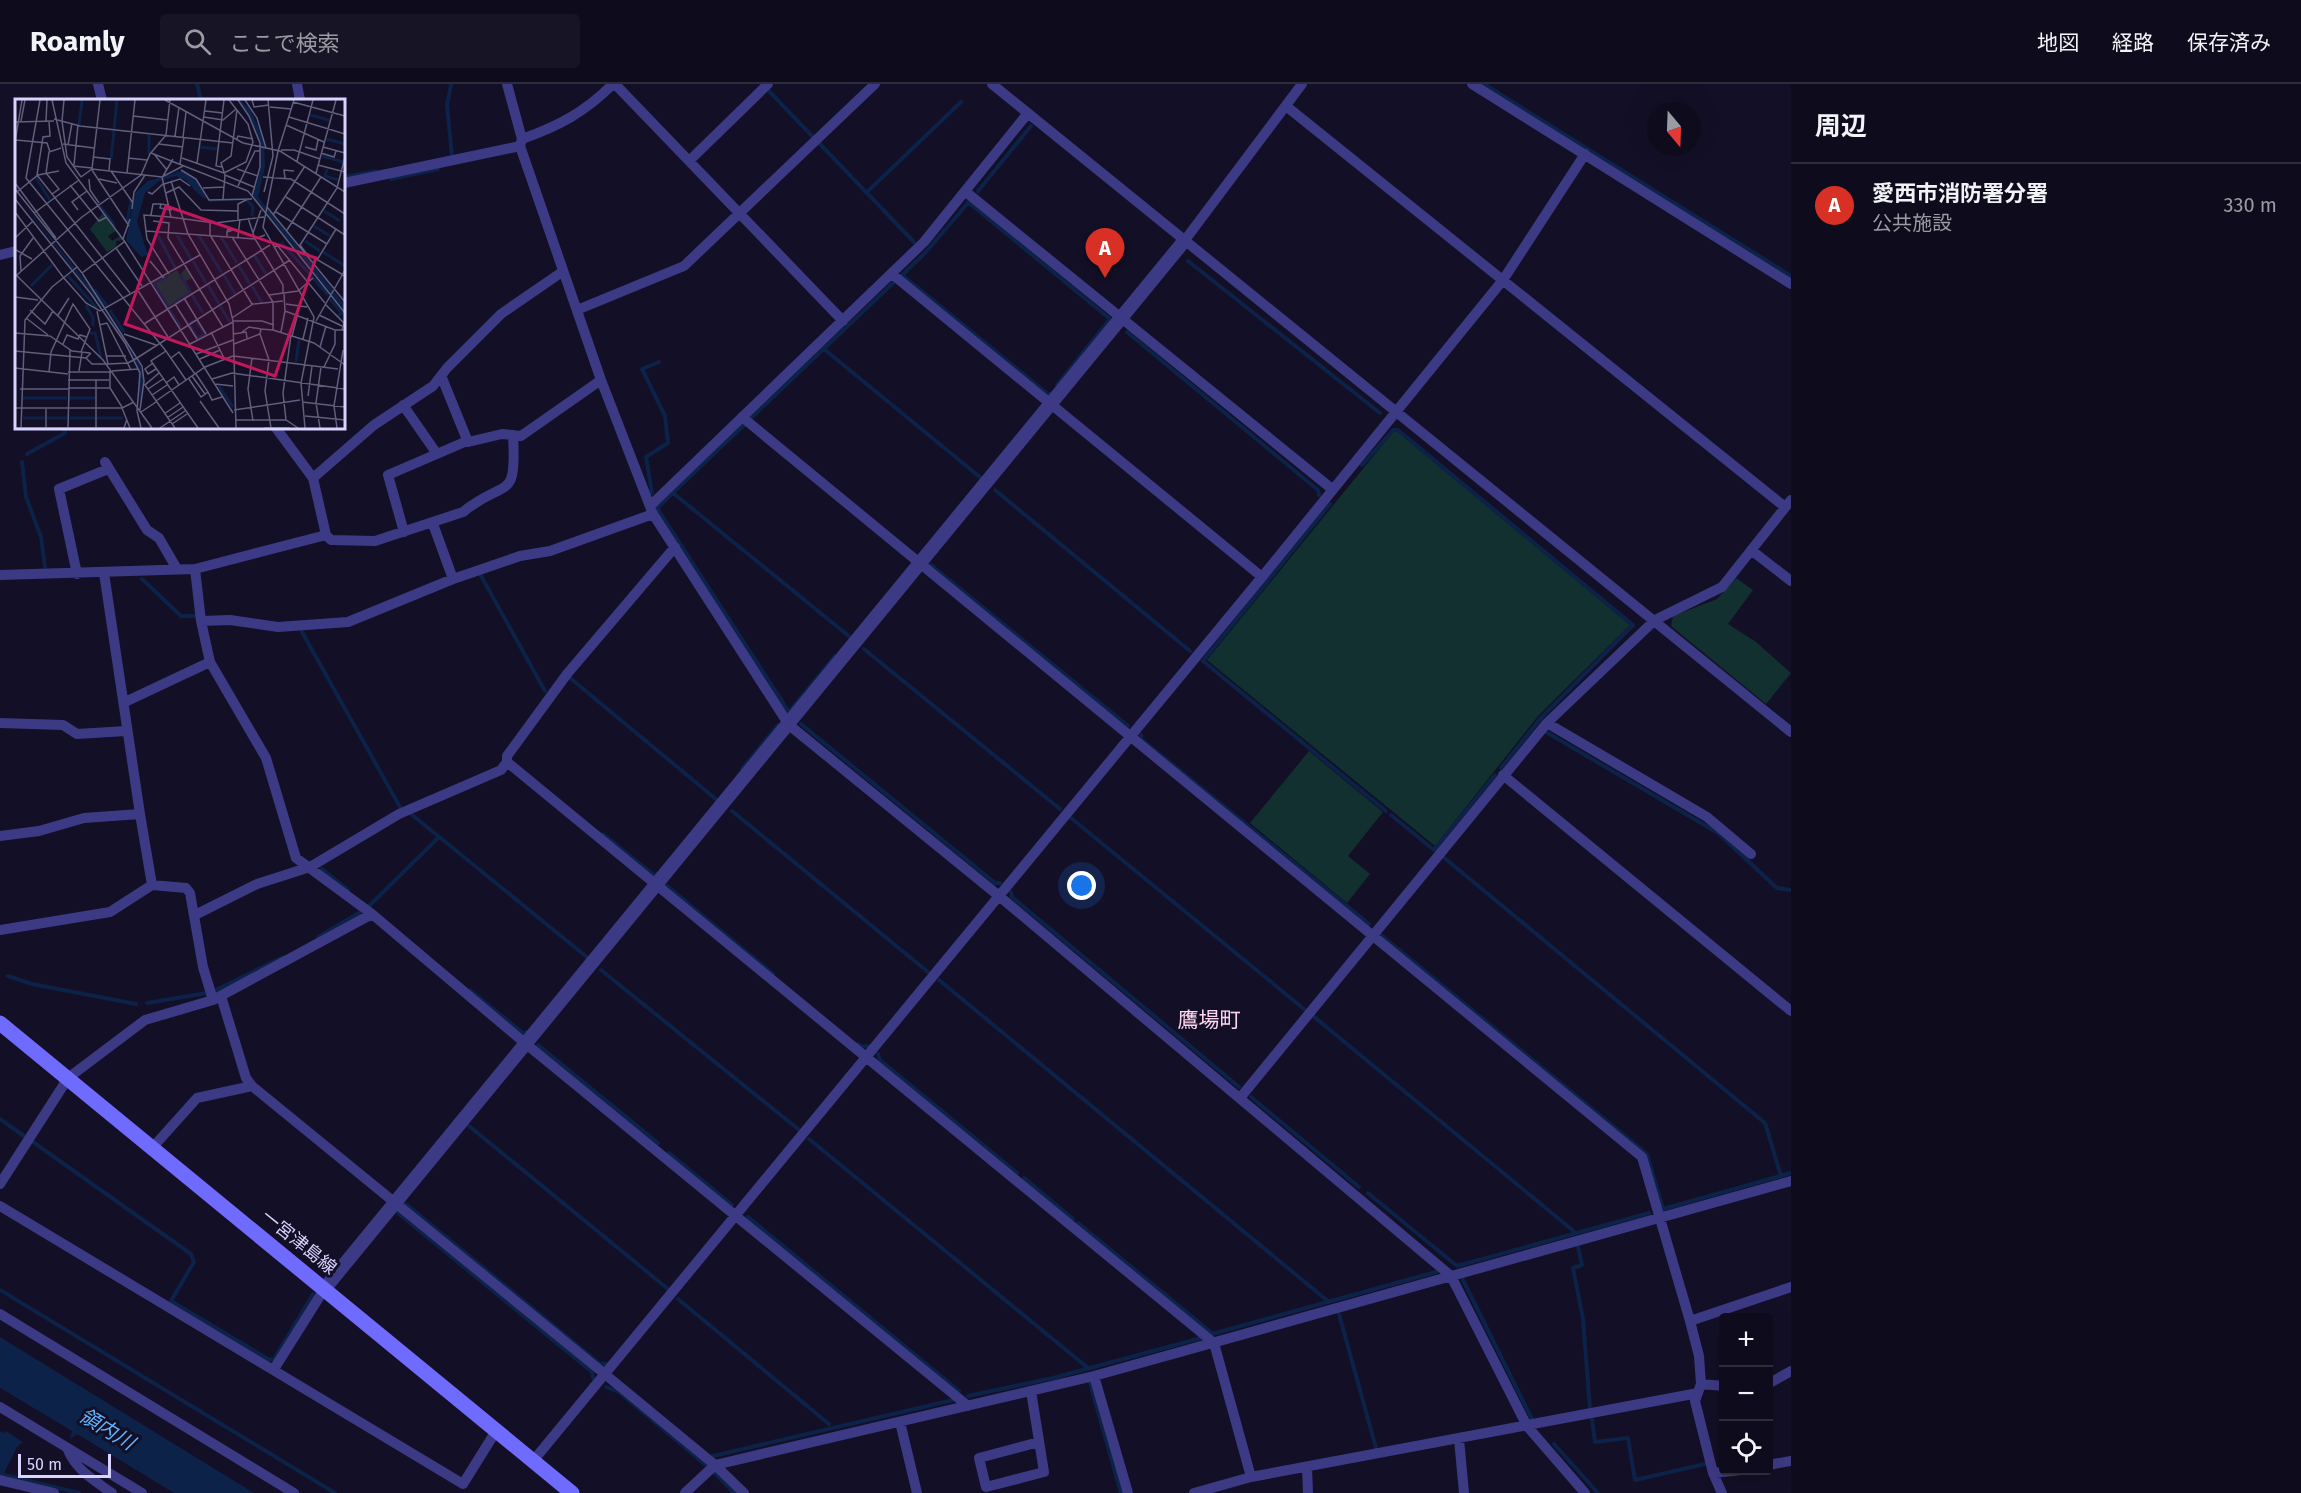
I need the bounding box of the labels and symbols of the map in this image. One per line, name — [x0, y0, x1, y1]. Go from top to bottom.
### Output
inset map — [15, 99, 345, 429]
north arrow — [1647, 102, 1701, 156]
pin: A — [1086, 228, 1124, 278]
your location — [1067, 871, 1096, 900]
district label: 鷹場町 — [1178, 1007, 1241, 1033]
street label: 一宮津島線 — [257, 1205, 341, 1279]
water label: 領内川 — [75, 1403, 141, 1456]
scale bar — [18, 1451, 111, 1478]

